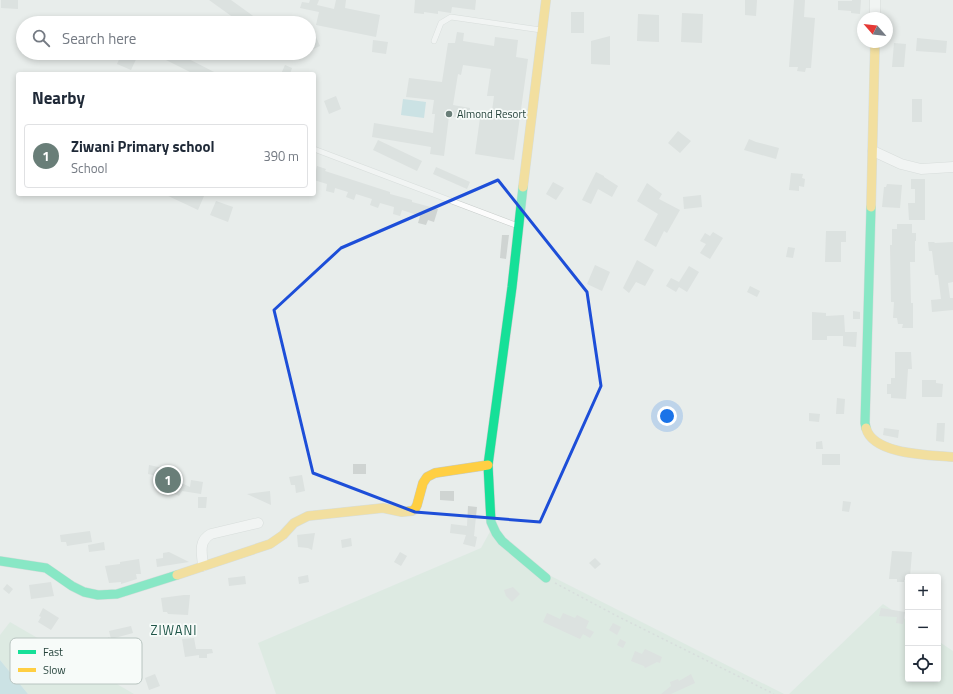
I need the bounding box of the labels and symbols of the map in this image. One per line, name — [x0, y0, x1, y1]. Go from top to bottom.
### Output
north arrow — [857, 12, 893, 48]
place label: Almond Resort — [457, 106, 526, 122]
marker: Almond Resort — [444, 109, 454, 119]
your location — [657, 406, 677, 426]
pin: 1 — [155, 465, 181, 495]
district label: ZIWANI — [150, 620, 198, 640]
legend — [10, 638, 142, 684]
text: Fast — [43, 644, 63, 660]
text: Slow — [43, 662, 66, 678]

